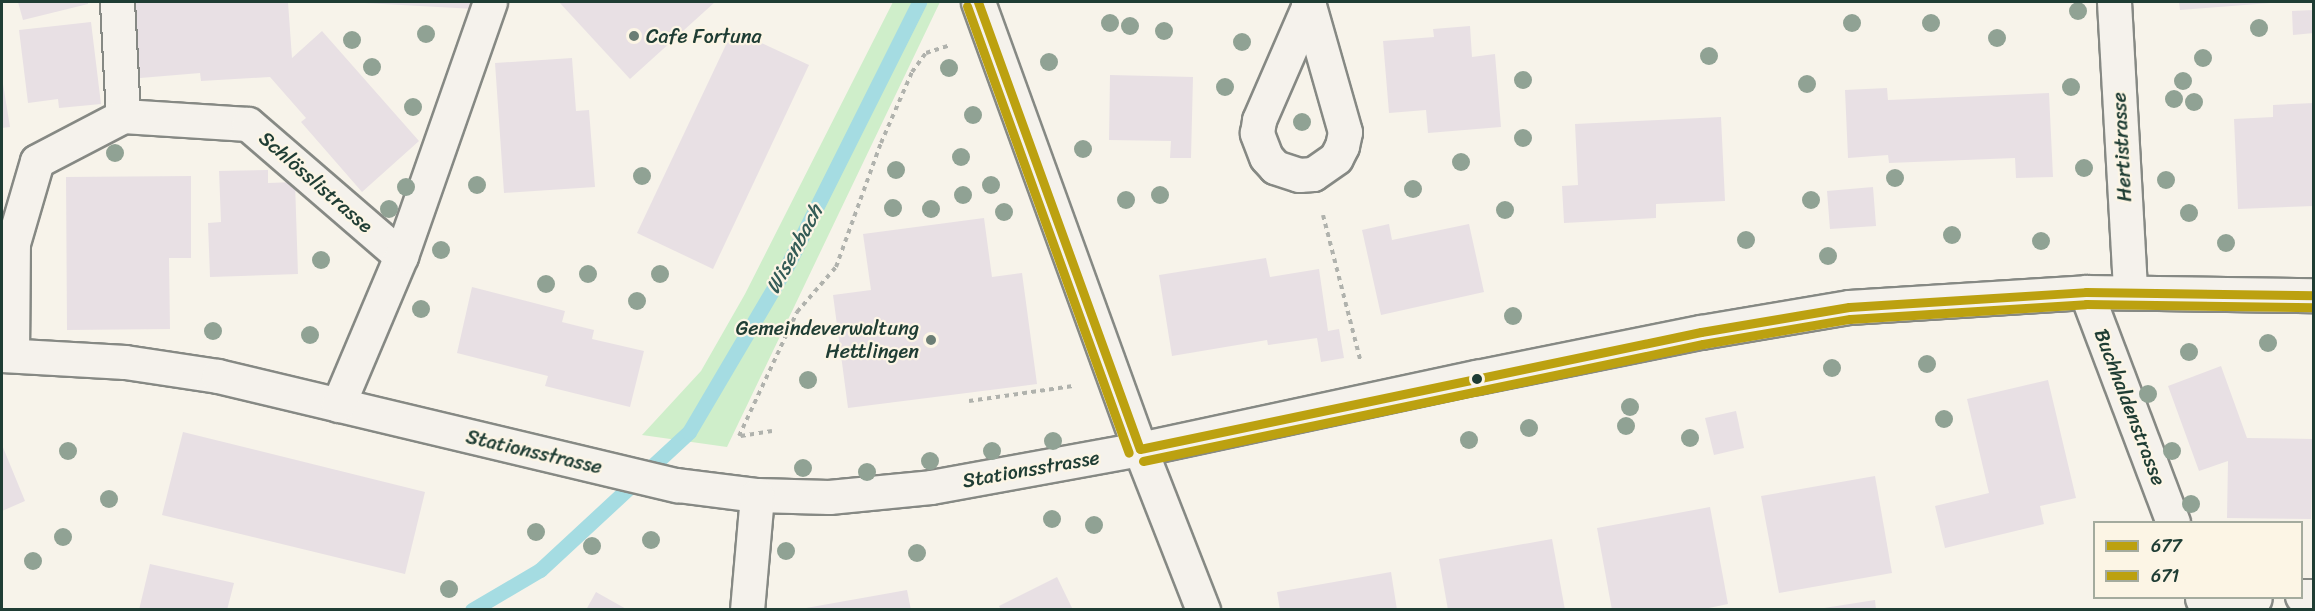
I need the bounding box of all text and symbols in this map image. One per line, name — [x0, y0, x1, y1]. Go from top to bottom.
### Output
place label: Cafe Fortuna — [646, 24, 762, 48]
marker: Cafe Fortuna — [627, 29, 641, 43]
street label: Hertistrasse — [2107, 92, 2137, 202]
street label: Schlösslistrasse — [254, 126, 378, 238]
water label: Wisenbach — [760, 200, 828, 298]
place label: Gemeindeverwaltung Hettlingen — [736, 316, 919, 363]
street label: Buchhaldenstrasse — [2089, 325, 2171, 489]
marker: Gemeindeverwaltung Hettlingen — [924, 333, 938, 347]
unlabelled marker — [1471, 373, 1483, 385]
street label: Stationsstrasse — [464, 425, 604, 479]
street label: Stationsstrasse — [961, 445, 1101, 493]
legend — [2093, 521, 2303, 599]
text: 677 — [2151, 530, 2182, 562]
text: 671 — [2151, 560, 2179, 592]

